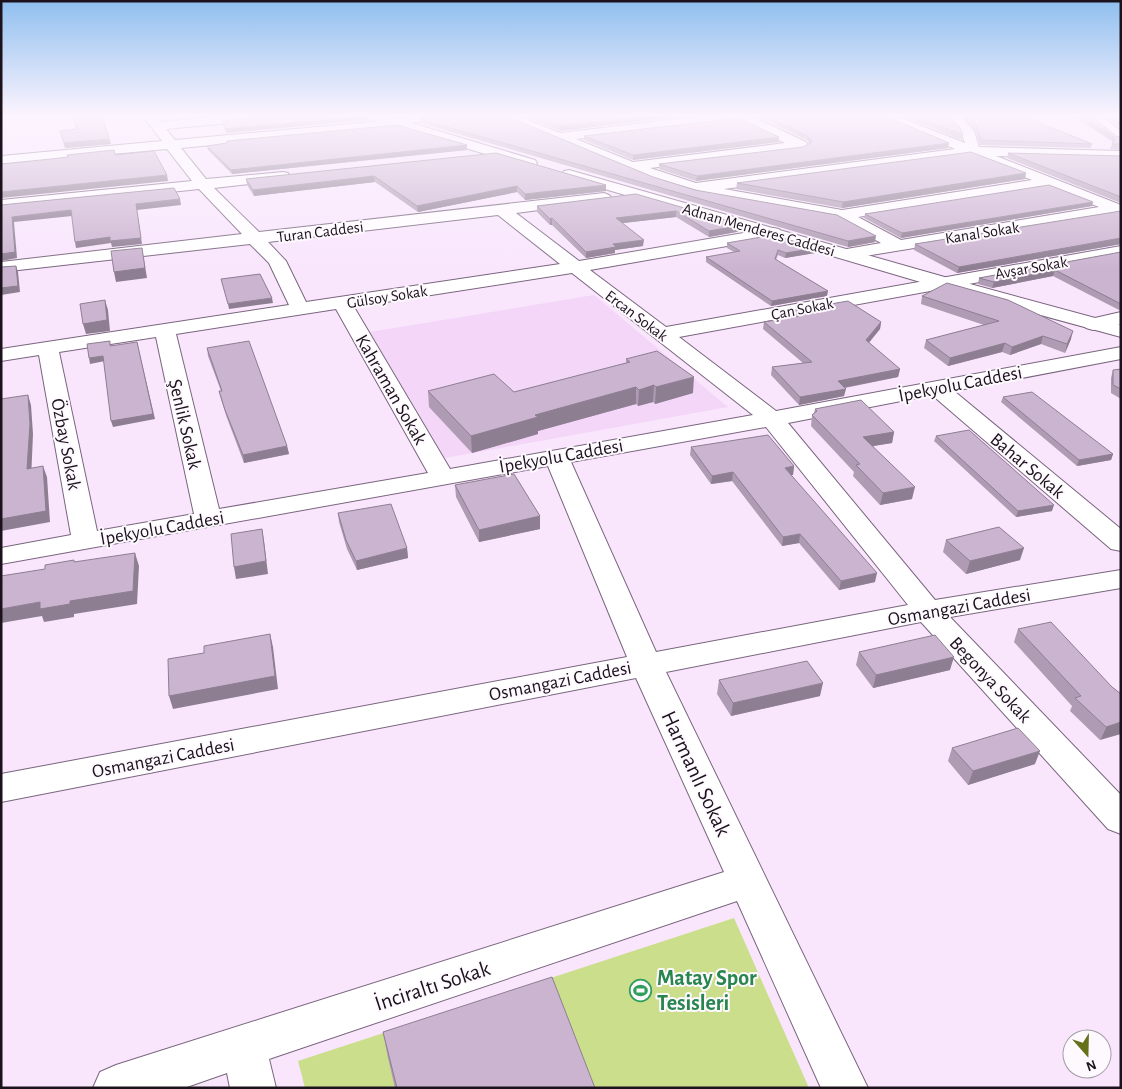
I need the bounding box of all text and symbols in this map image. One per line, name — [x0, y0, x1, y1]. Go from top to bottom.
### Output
street label: Adnan Menderes Caddesi — [681, 201, 837, 259]
street label: Turan Caddesi — [276, 219, 364, 245]
street label: Kanal Sokak — [944, 219, 1021, 247]
street label: Avşar Sokak — [994, 254, 1069, 282]
street label: Gülsoy Sokak — [346, 283, 429, 312]
street label: Ercan Sokak — [602, 287, 671, 345]
street label: Çan Sokak — [770, 295, 835, 323]
street label: Kahraman Sokak — [352, 331, 430, 448]
street label: İpekyolu Caddesi — [897, 362, 1024, 406]
street label: Şenlik Sokak — [165, 377, 204, 472]
street label: Özbay Sokak — [47, 397, 85, 492]
street label: Bahar Sokak — [986, 430, 1068, 503]
street label: İpekyolu Caddesi — [498, 435, 625, 477]
street label: İpekyolu Caddesi — [99, 507, 226, 549]
street label: Osmangazi Caddesi — [886, 586, 1032, 629]
street label: Begonya Sokak — [946, 633, 1035, 727]
street label: Osmangazi Caddesi — [487, 658, 633, 705]
street label: Harmanlı Sokak — [657, 707, 735, 839]
street label: Osmangazi Caddesi — [90, 735, 236, 782]
street label: İnciraltı Sokak — [372, 957, 493, 1015]
place label: Matay Spor Tesisleri — [657, 967, 757, 1014]
sports icon: Matay Spor Tesisleri — [629, 978, 653, 1002]
north arrow — [1062, 1029, 1112, 1079]
text: N — [1084, 1057, 1098, 1074]

